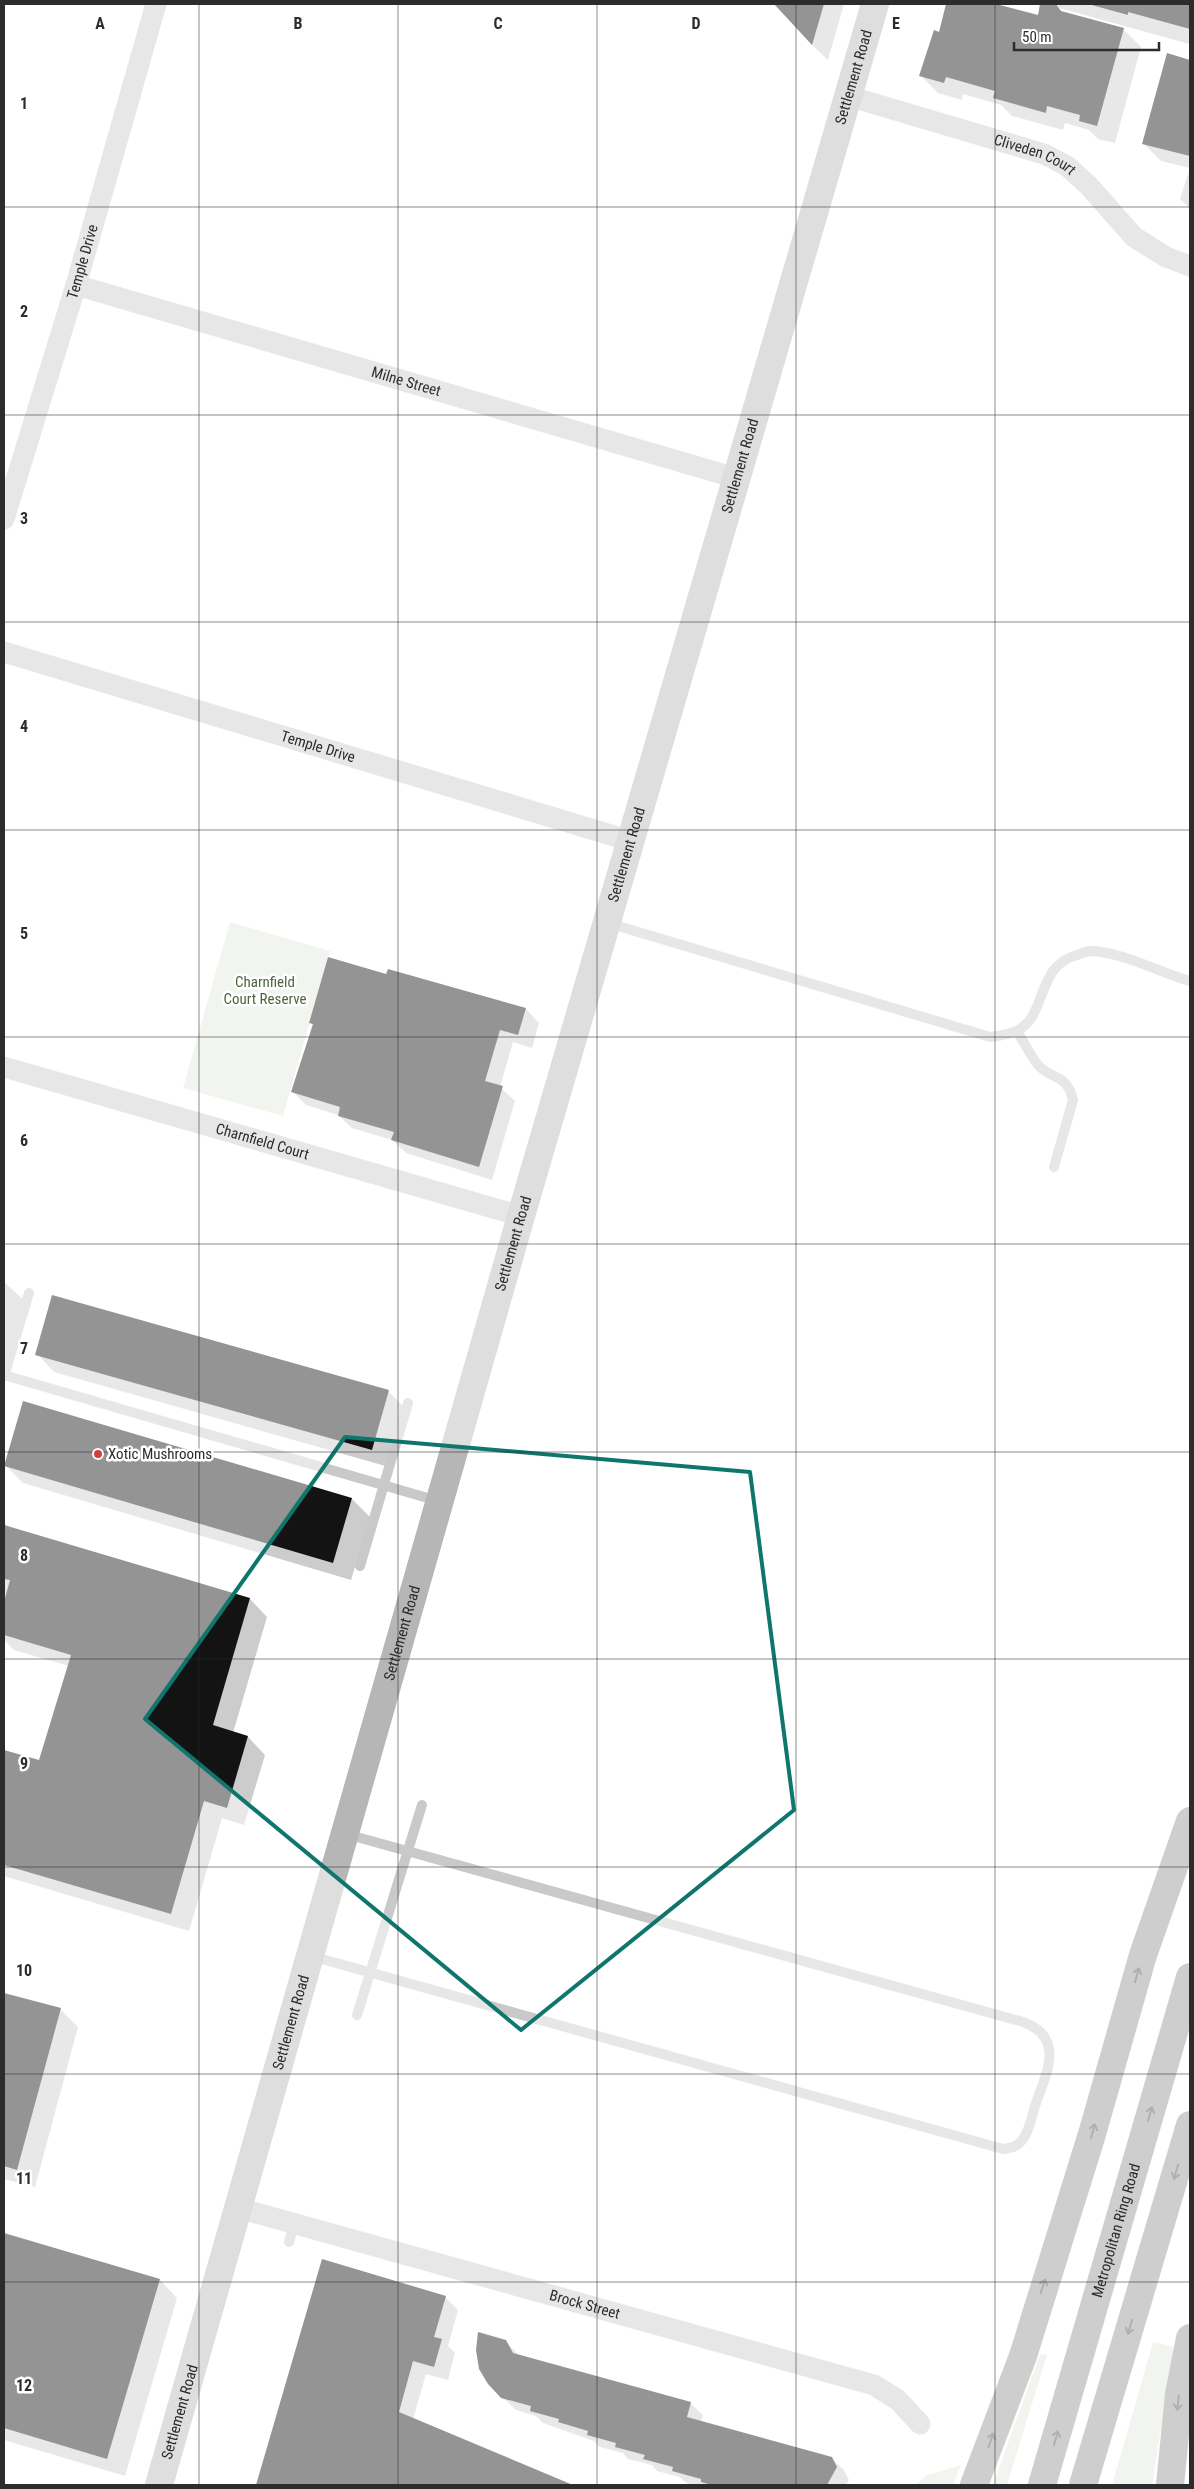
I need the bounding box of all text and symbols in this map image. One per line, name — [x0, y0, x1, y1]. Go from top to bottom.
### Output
text: A — [95, 14, 105, 33]
text: B — [294, 14, 303, 33]
text: C — [493, 14, 503, 33]
text: D — [691, 14, 701, 33]
text: E — [892, 14, 900, 33]
scale bar — [1014, 20, 1159, 52]
street label: Settlement Road — [831, 28, 876, 127]
text: 50 m — [1022, 28, 1052, 46]
text: 1 — [20, 94, 28, 113]
street label: Cliveden Court — [992, 131, 1080, 179]
street label: Temple Drive — [63, 222, 102, 301]
text: 2 — [20, 302, 28, 321]
street label: Milne Street — [369, 363, 443, 400]
street label: Settlement Road — [718, 416, 762, 515]
text: 3 — [20, 509, 28, 528]
text: 4 — [20, 717, 28, 736]
street label: Temple Drive — [279, 727, 357, 766]
street label: Settlement Road — [604, 805, 649, 904]
text: 5 — [20, 924, 28, 943]
park label: Charnfield Court Reserve — [223, 973, 307, 1008]
street label: Charnfield Court — [214, 1120, 311, 1163]
text: 6 — [20, 1131, 28, 1150]
street label: Settlement Road — [491, 1194, 535, 1293]
text: 7 — [20, 1339, 28, 1358]
place label: Xotic Mushrooms — [108, 1445, 212, 1463]
marker: Xotic Mushrooms — [92, 1448, 104, 1460]
text: 8 — [20, 1546, 28, 1565]
street label: Settlement Road — [380, 1583, 424, 1683]
text: 9 — [20, 1754, 28, 1773]
text: 10 — [16, 1961, 32, 1980]
one-way arrow — [1133, 1967, 1142, 1983]
street label: Settlement Road — [269, 1973, 313, 2072]
one-way arrow — [1146, 2107, 1156, 2123]
one-way arrow — [1088, 2123, 1098, 2139]
street label: Metropolitan Ring Road — [1088, 2161, 1144, 2300]
one-way arrow — [1171, 2163, 1181, 2179]
text: 11 — [16, 2169, 32, 2188]
one-way arrow — [1039, 2278, 1049, 2294]
street label: Brock Street — [547, 2286, 622, 2323]
one-way arrow — [1124, 2319, 1134, 2335]
street label: Settlement Road — [158, 2362, 202, 2461]
text: 12 — [16, 2376, 32, 2395]
one-way arrow — [1173, 2395, 1183, 2411]
one-way arrow — [1052, 2431, 1061, 2447]
one-way arrow — [987, 2432, 996, 2448]

